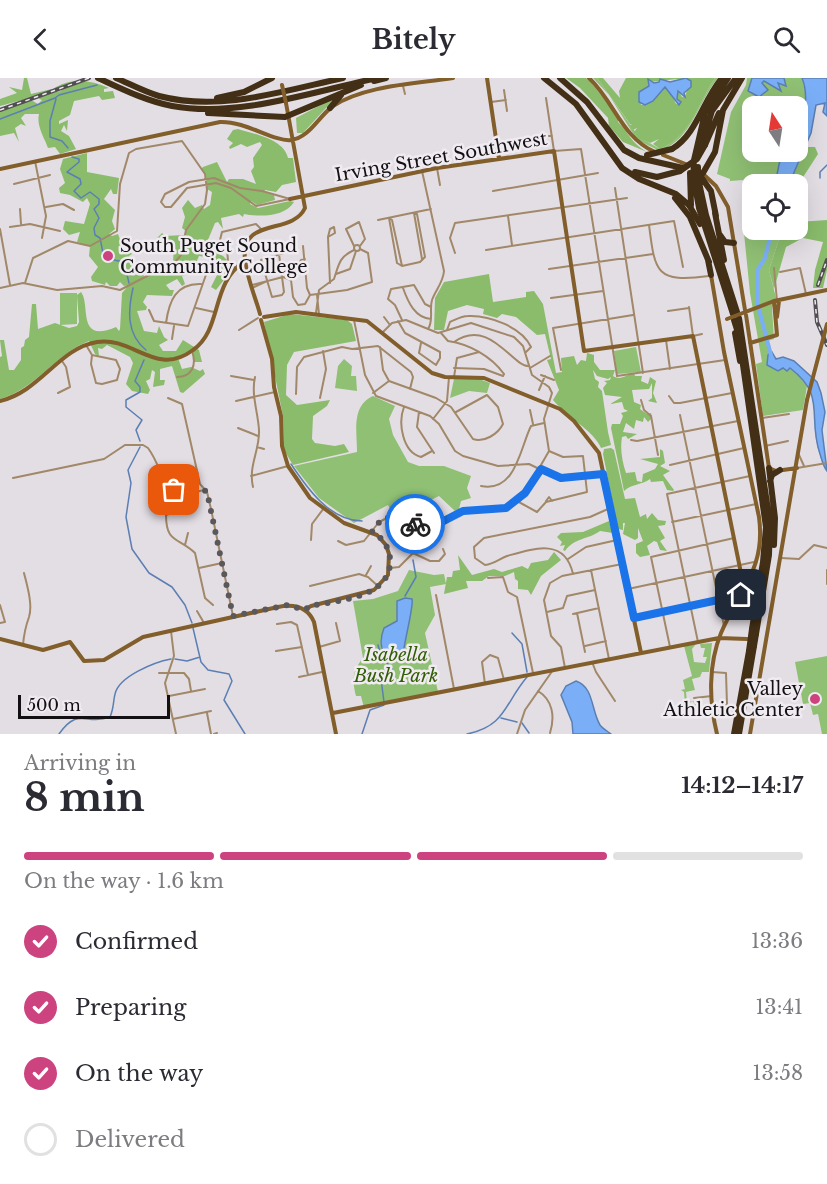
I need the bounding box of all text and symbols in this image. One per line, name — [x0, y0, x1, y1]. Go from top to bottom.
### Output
icon: back — [24, 23, 57, 56]
text: Bitely — [371, 23, 456, 56]
icon: search — [770, 23, 803, 56]
north arrow — [742, 96, 808, 162]
map controls — [742, 96, 808, 240]
street label: Irving Street Southwest — [333, 127, 549, 187]
button: locate — [742, 174, 808, 240]
place label: South Puget Sound Community College — [120, 235, 308, 278]
marker: South Puget Sound Community College — [101, 249, 115, 263]
pin — [148, 464, 199, 515]
icon: bag — [157, 473, 190, 506]
courier — [385, 494, 445, 554]
icon: bike — [399, 508, 432, 541]
pin — [715, 569, 766, 620]
icon: home — [724, 578, 757, 611]
park label: Isabella Bush Park — [353, 644, 438, 687]
place label: Valley Athletic Center — [662, 678, 803, 721]
scale bar — [18, 692, 170, 720]
marker: Valley Athletic Center — [808, 692, 822, 706]
text: 500 m — [27, 695, 81, 715]
text: Arriving in — [24, 751, 136, 775]
text: 14:12–14:17 — [681, 772, 803, 799]
text: 8 min — [24, 773, 145, 822]
text: On the way · 1.6 km — [24, 869, 224, 893]
icon: check — [24, 925, 57, 958]
text: Confirmed — [75, 928, 198, 955]
text: 13:36 — [751, 929, 803, 953]
icon: check — [24, 991, 57, 1024]
text: Preparing — [75, 994, 186, 1021]
text: 13:41 — [755, 995, 803, 1019]
icon: check — [24, 1057, 57, 1090]
text: On the way — [75, 1060, 203, 1087]
text: 13:58 — [753, 1061, 803, 1085]
text: Delivered — [75, 1126, 185, 1153]

